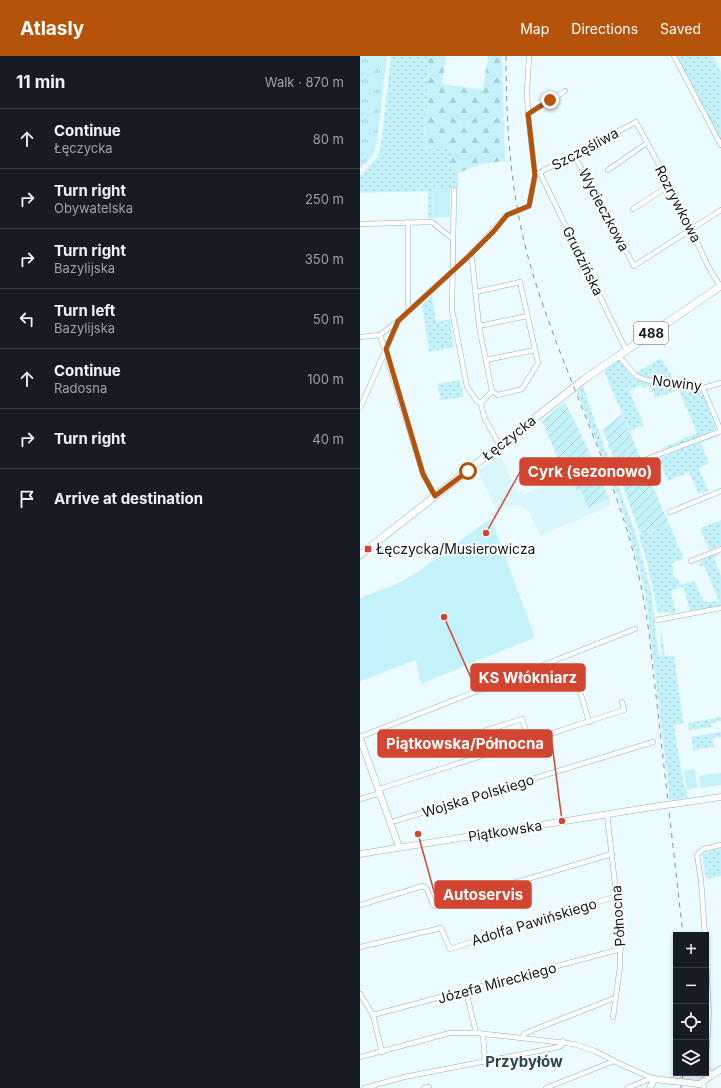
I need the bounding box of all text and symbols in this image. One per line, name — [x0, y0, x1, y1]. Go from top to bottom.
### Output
text: Atlasly — [20, 17, 84, 40]
text: Map — [520, 20, 549, 37]
text: Directions — [571, 20, 638, 37]
text: Saved — [660, 20, 701, 37]
text: 11 min — [16, 72, 65, 92]
text: Walk · 870 m — [265, 74, 344, 90]
route end — [541, 91, 559, 109]
text: Continue — [54, 121, 121, 140]
street label: Szczęśliwa — [548, 124, 621, 173]
icon: ahead — [16, 128, 38, 150]
text: 80 m — [313, 131, 344, 147]
text: Łęczycka — [54, 140, 113, 156]
street label: Rozrywkowa — [652, 162, 705, 245]
street label: Wycieczkowa — [576, 165, 633, 254]
text: Turn right — [54, 181, 126, 200]
icon: right — [16, 188, 38, 210]
text: 250 m — [305, 191, 344, 207]
text: Obywatelska — [54, 200, 133, 216]
street label: Grudzińska — [559, 223, 608, 298]
text: Turn right — [54, 241, 126, 260]
icon: right — [16, 248, 38, 270]
text: 350 m — [305, 251, 344, 267]
text: Bazylijska — [54, 260, 115, 276]
text: Turn left — [54, 301, 115, 320]
icon: left — [16, 308, 38, 330]
text: 50 m — [313, 311, 344, 327]
text: Bazylijska — [54, 320, 115, 336]
road number: 488 — [634, 322, 668, 344]
text: Continue — [54, 361, 121, 380]
icon: ahead — [16, 368, 38, 390]
text: 100 m — [307, 371, 344, 387]
street label: Nowiny — [651, 371, 703, 394]
text: Radosna — [54, 380, 107, 396]
street label: Łęczycka — [479, 411, 539, 464]
icon: right — [16, 428, 38, 450]
text: Turn right — [54, 429, 126, 448]
text: 40 m — [312, 431, 344, 447]
callout: Cyrk (sezonowo) — [520, 458, 660, 485]
route start — [459, 462, 477, 480]
text: Cyrk (sezonowo) — [528, 462, 652, 481]
icon: arrive — [16, 488, 38, 510]
text: Arrive at destination — [54, 489, 203, 508]
place label: Łęczycka/Musierowicza — [376, 540, 535, 557]
marker: Łęczycka/Musierowicza — [363, 544, 373, 554]
callout: KS Włókniarz — [471, 664, 585, 691]
text: KS Włókniarz — [479, 668, 577, 687]
callout: Piątkowska/Północna — [378, 730, 552, 757]
text: Piątkowska/Północna — [386, 734, 544, 753]
street label: Wojska Polskiego — [420, 770, 536, 821]
street label: Piątkowska — [467, 816, 543, 845]
callout: Autoservis — [435, 881, 531, 908]
text: Autoservis — [443, 885, 523, 904]
street label: Północna — [607, 885, 628, 947]
street label: Adolfa Pawińskiego — [469, 894, 599, 949]
map controls — [673, 932, 709, 1076]
button: + — [673, 932, 709, 968]
street label: Józefa Mireckiego — [436, 959, 558, 1007]
button: − — [673, 968, 709, 1004]
button: locate — [673, 1004, 709, 1040]
button: layers — [673, 1040, 709, 1076]
district label: Przybyłów — [485, 1052, 563, 1071]

